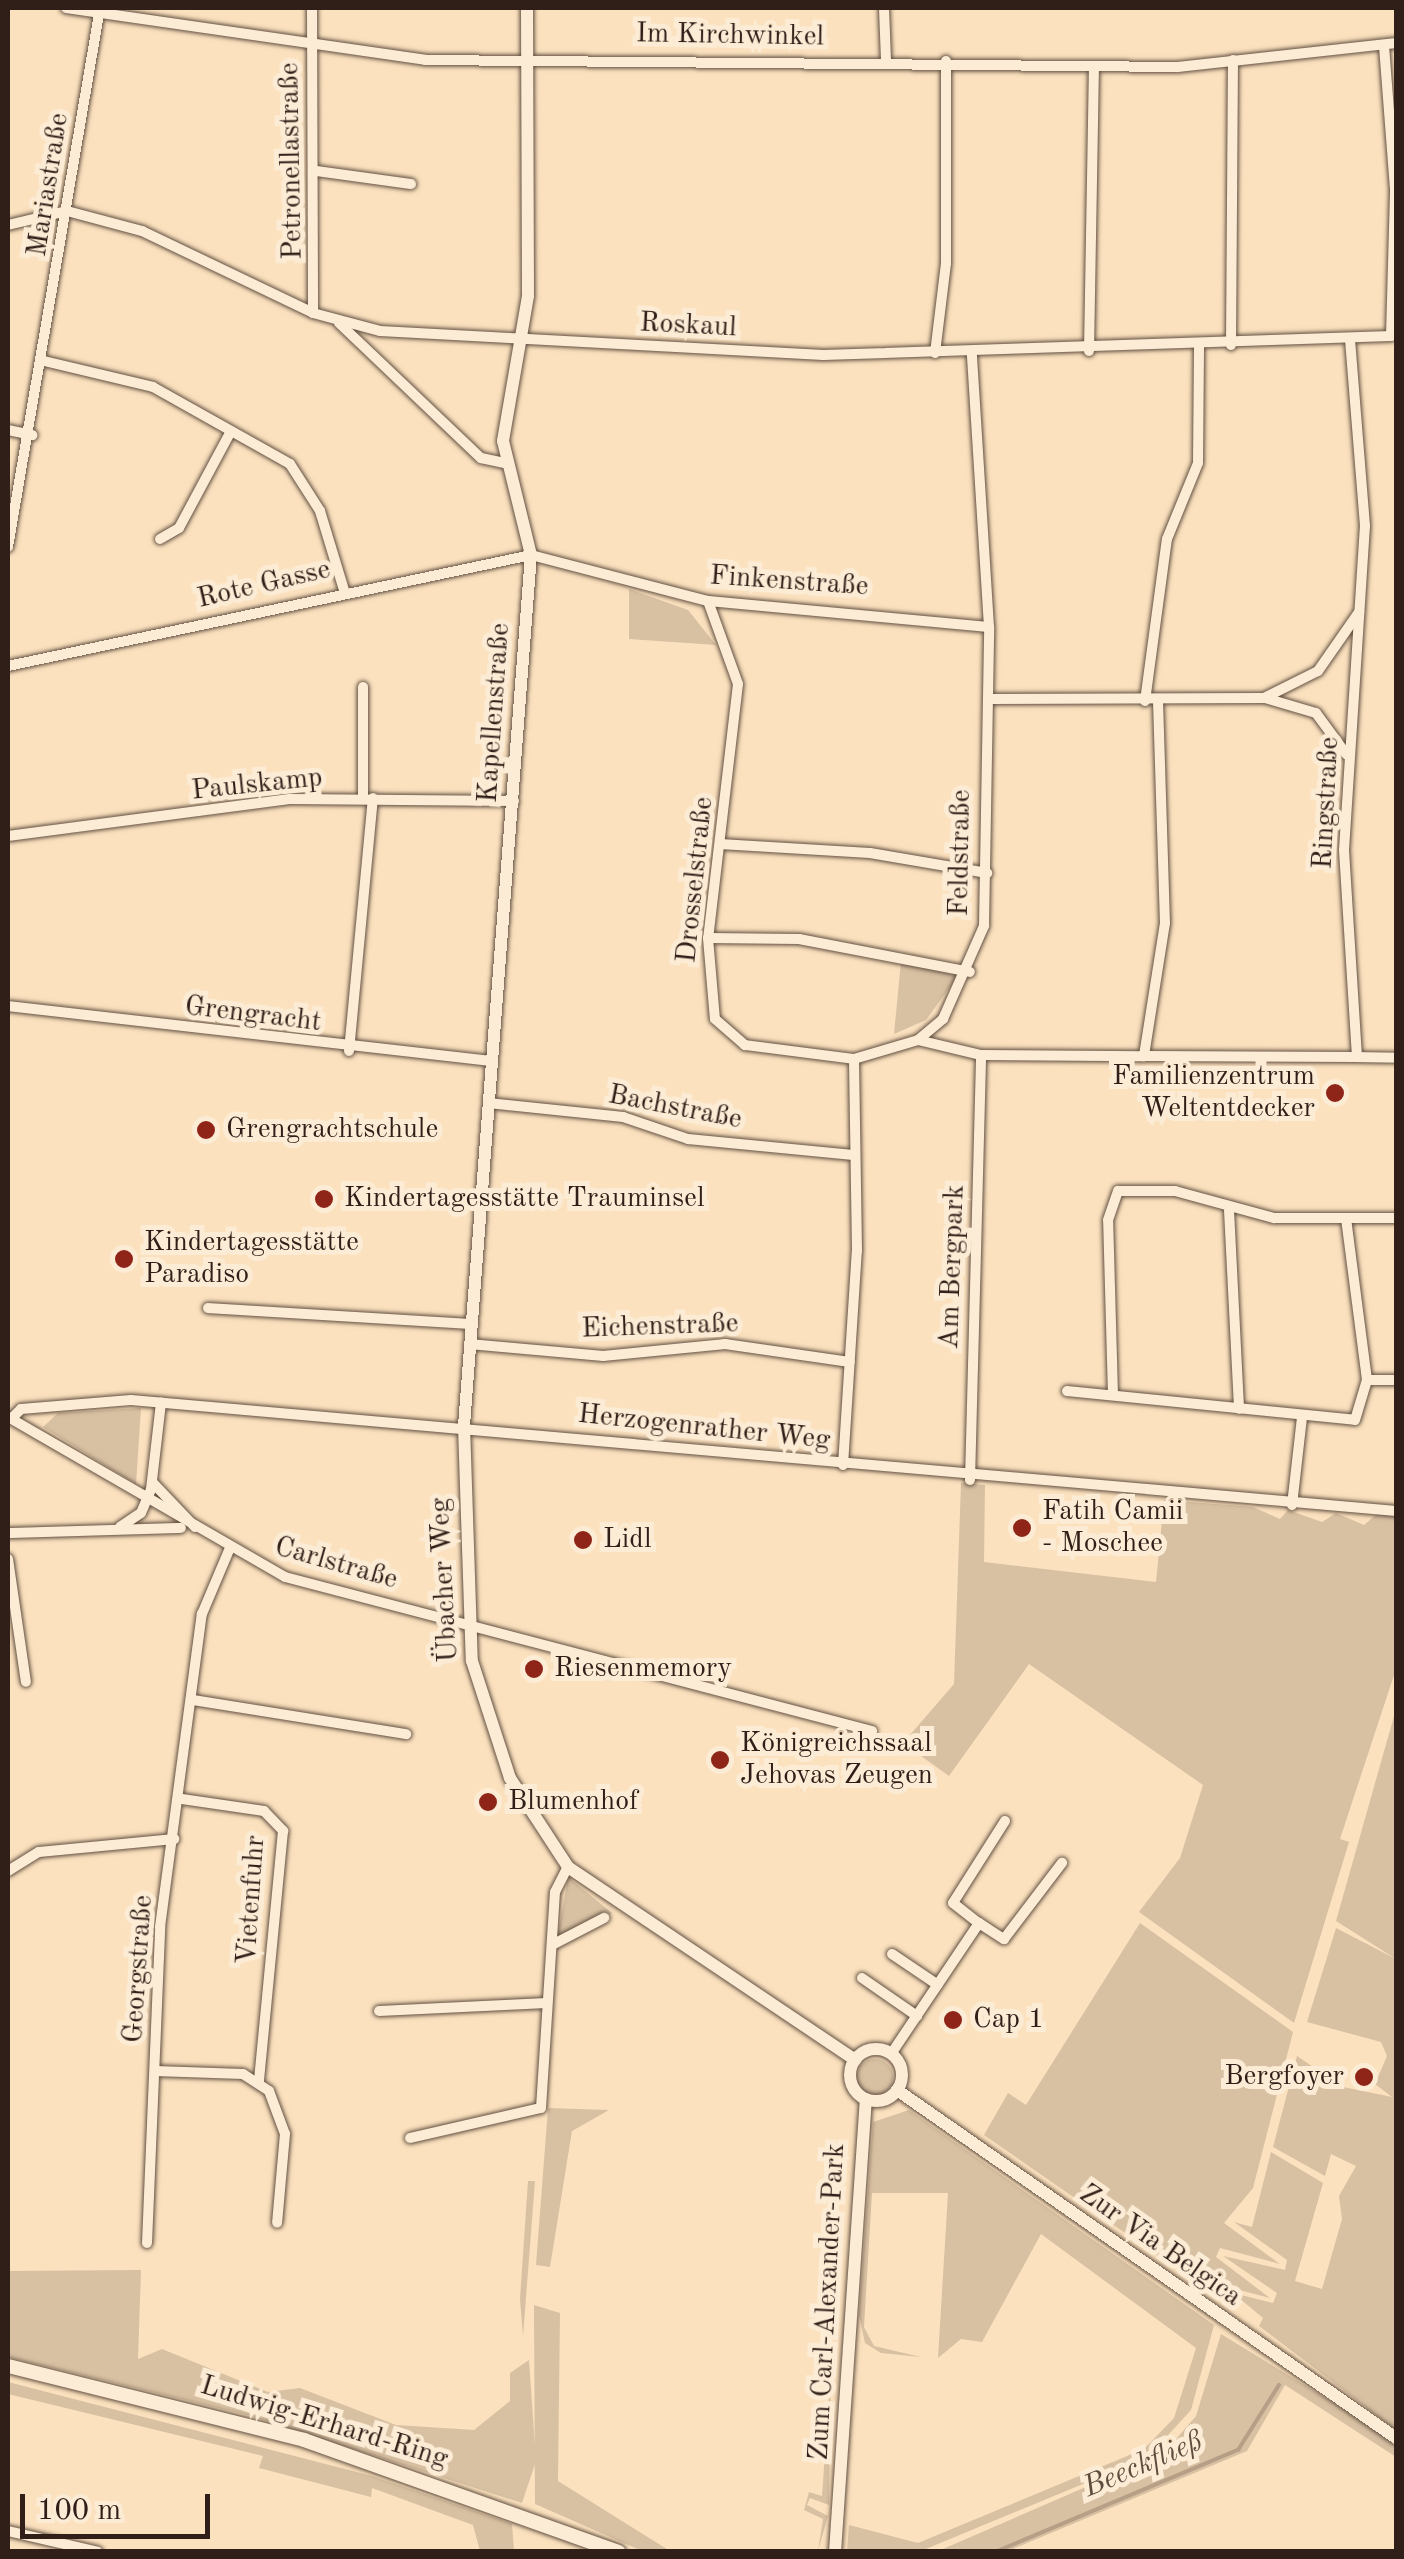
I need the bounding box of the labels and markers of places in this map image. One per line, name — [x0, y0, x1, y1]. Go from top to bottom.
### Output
place label: Familienzentrum Weltentdecker — [1112, 1060, 1315, 1126]
marker: Familienzentrum Weltentdecker — [1324, 1082, 1346, 1104]
place label: Grengrachtschule — [226, 1113, 438, 1147]
marker: Grengrachtschule — [195, 1119, 217, 1141]
place label: Kindertagesstätte Trauminsel — [344, 1182, 704, 1216]
marker: Kindertagesstätte Trauminsel — [313, 1188, 335, 1210]
place label: Kindertagesstätte Paradiso — [144, 1226, 359, 1292]
marker: Kindertagesstätte Paradiso — [113, 1248, 135, 1270]
place label: Fatih Camii - Moschee — [1042, 1495, 1183, 1561]
marker: Fatih Camii - Moschee — [1011, 1517, 1033, 1539]
place label: Lidl — [603, 1523, 651, 1557]
marker: Lidl — [572, 1529, 594, 1551]
place label: Riesenmemory — [554, 1652, 732, 1686]
marker: Riesenmemory — [523, 1658, 545, 1680]
place label: Königreichssaal Jehovas Zeugen — [740, 1727, 933, 1793]
marker: Königreichssaal Jehovas Zeugen — [709, 1749, 731, 1771]
place label: Blumenhof — [508, 1785, 638, 1819]
marker: Blumenhof — [477, 1791, 499, 1813]
place label: Cap 1 — [973, 2003, 1044, 2037]
marker: Cap 1 — [942, 2009, 964, 2031]
place label: Bergfoyer — [1224, 2060, 1344, 2094]
marker: Bergfoyer — [1353, 2066, 1375, 2088]

